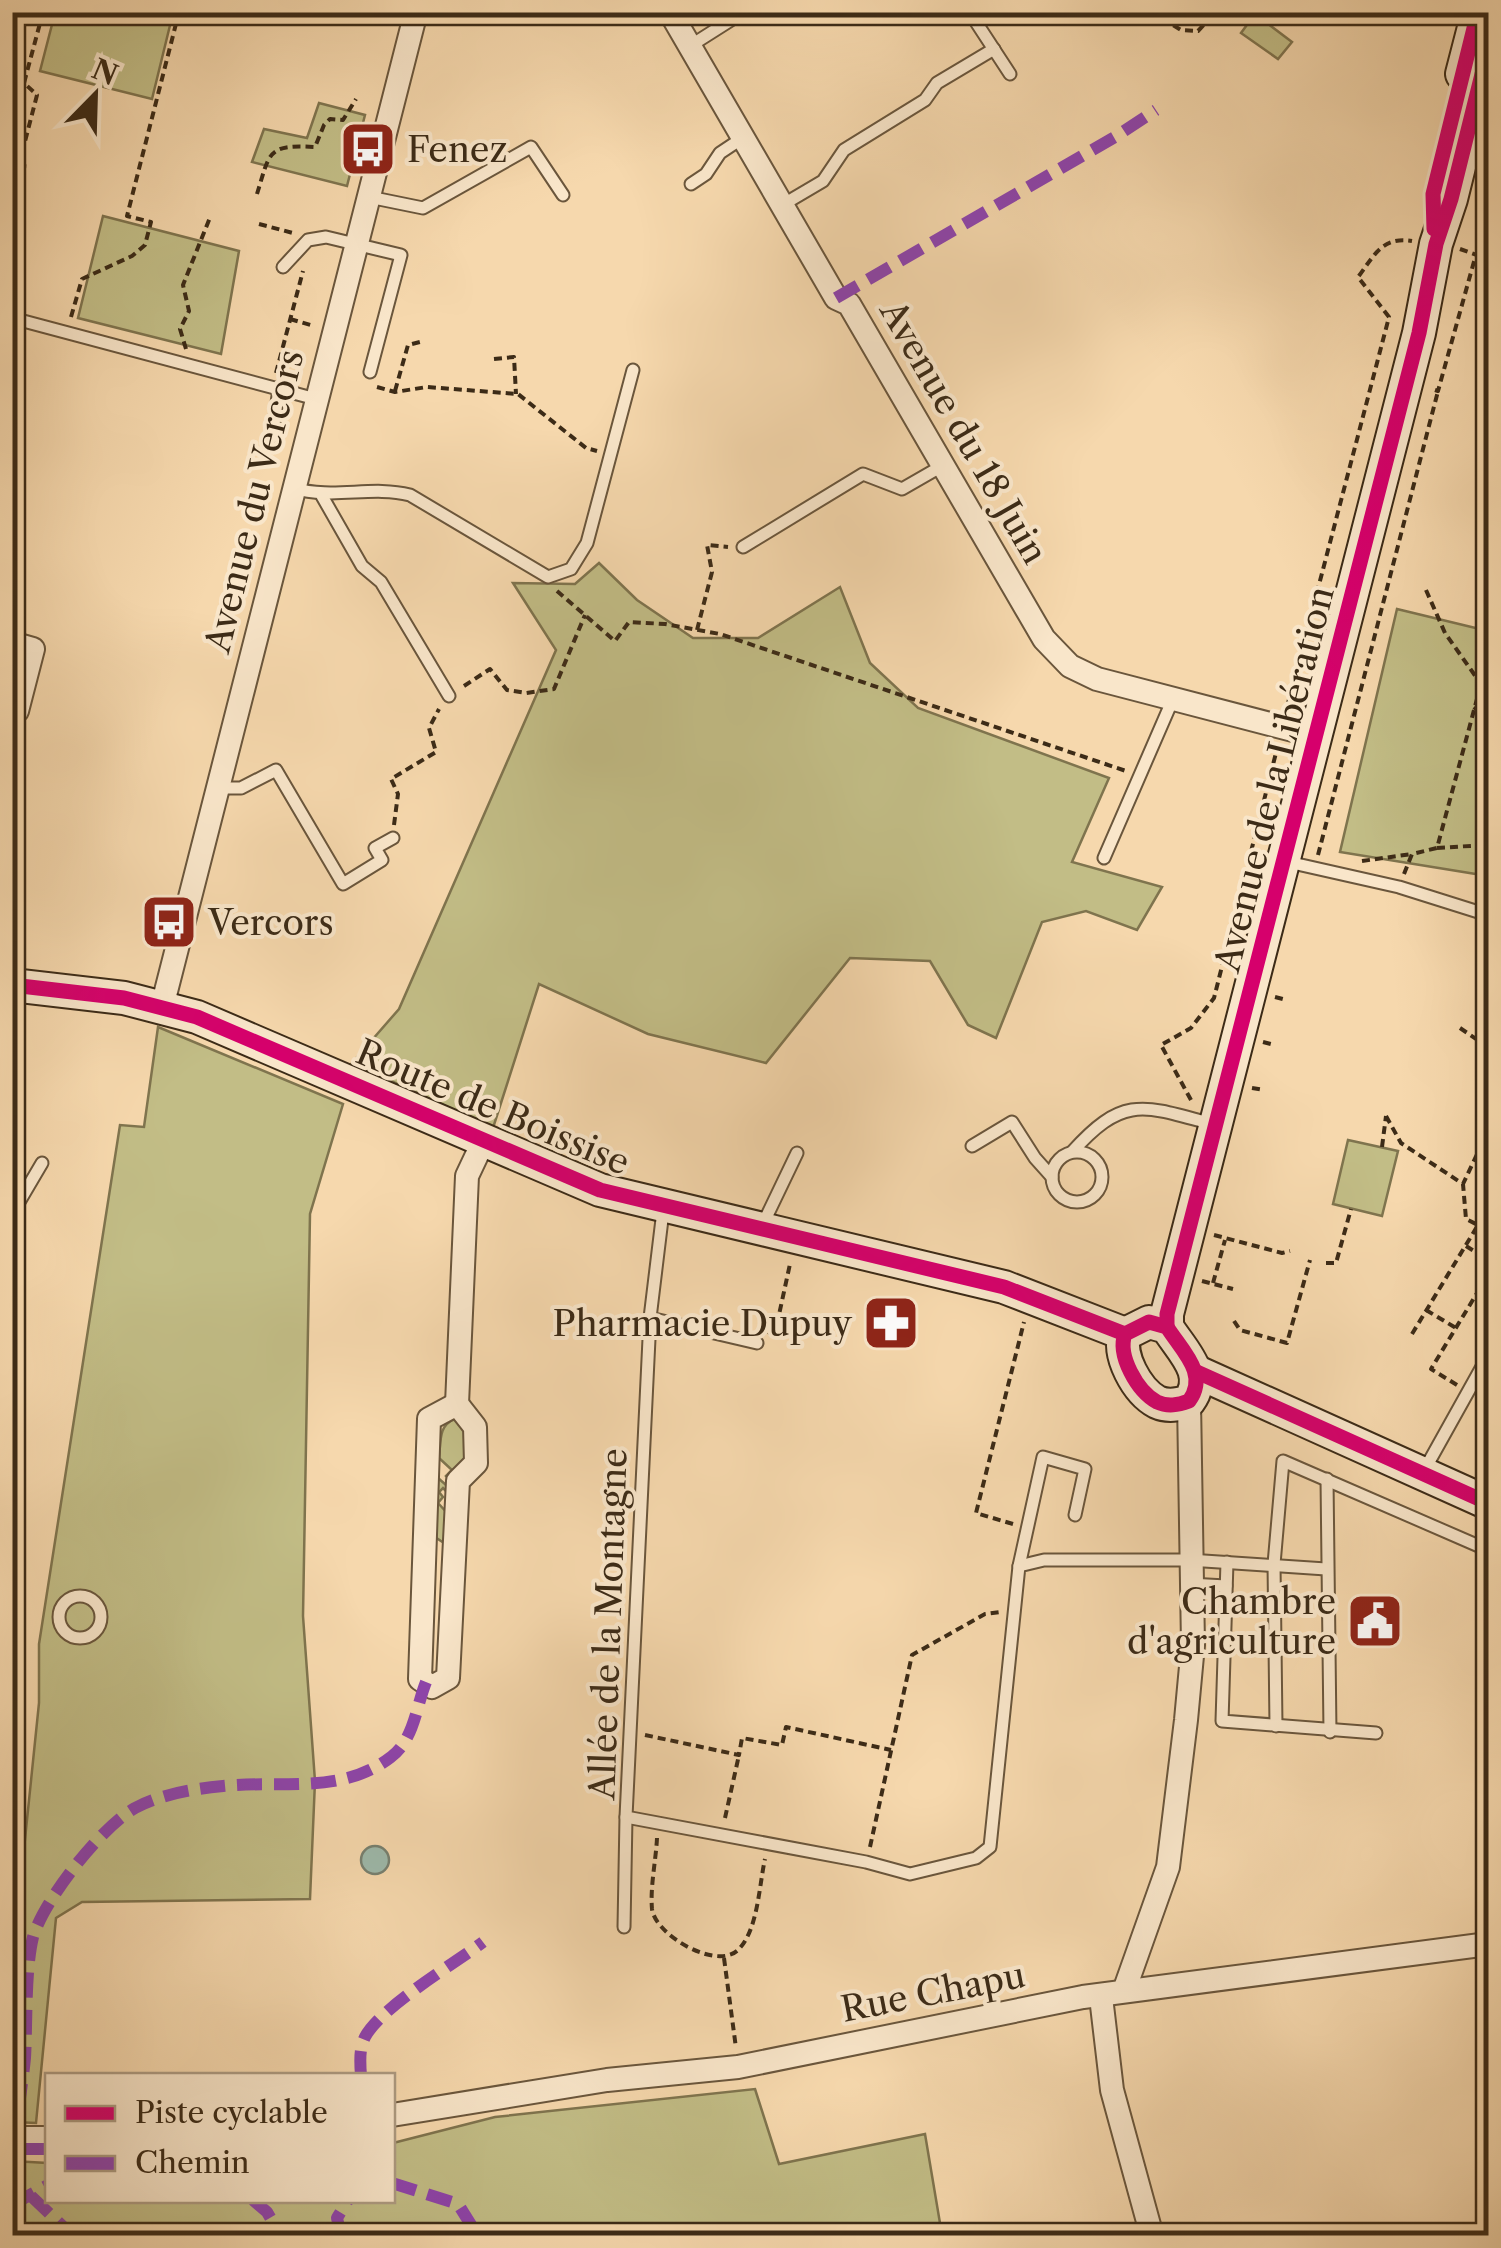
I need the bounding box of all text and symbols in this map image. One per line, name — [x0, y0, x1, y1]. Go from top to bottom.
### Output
north arrow — [45, 45, 145, 145]
text: N — [87, 52, 123, 92]
bus stop icon: Fenez — [338, 119, 398, 179]
place label: Fenez — [407, 128, 507, 171]
street label: Avenue du 18 Juin — [871, 292, 1057, 571]
street label: Avenue du Vercors — [195, 345, 312, 658]
street label: Avenue de la Libération — [1205, 582, 1343, 977]
bus stop icon: Vercors — [139, 892, 199, 952]
place label: Vercors — [207, 901, 334, 944]
street label: Route de Boissise — [350, 1030, 636, 1184]
pharmacy icon: Pharmacie Dupuy — [861, 1293, 921, 1353]
place label: Pharmacie Dupuy — [553, 1302, 852, 1345]
street label: Allée de la Montagne — [580, 1447, 636, 1802]
place label: Chambre d'agriculture — [1127, 1580, 1336, 1663]
public building icon: Chambre d'agriculture — [1345, 1591, 1405, 1651]
street label: Rue Chapu — [837, 1953, 1029, 2031]
legend — [45, 2073, 395, 2203]
text: Piste cyclable — [135, 2094, 328, 2131]
text: Chemin — [135, 2144, 250, 2181]

